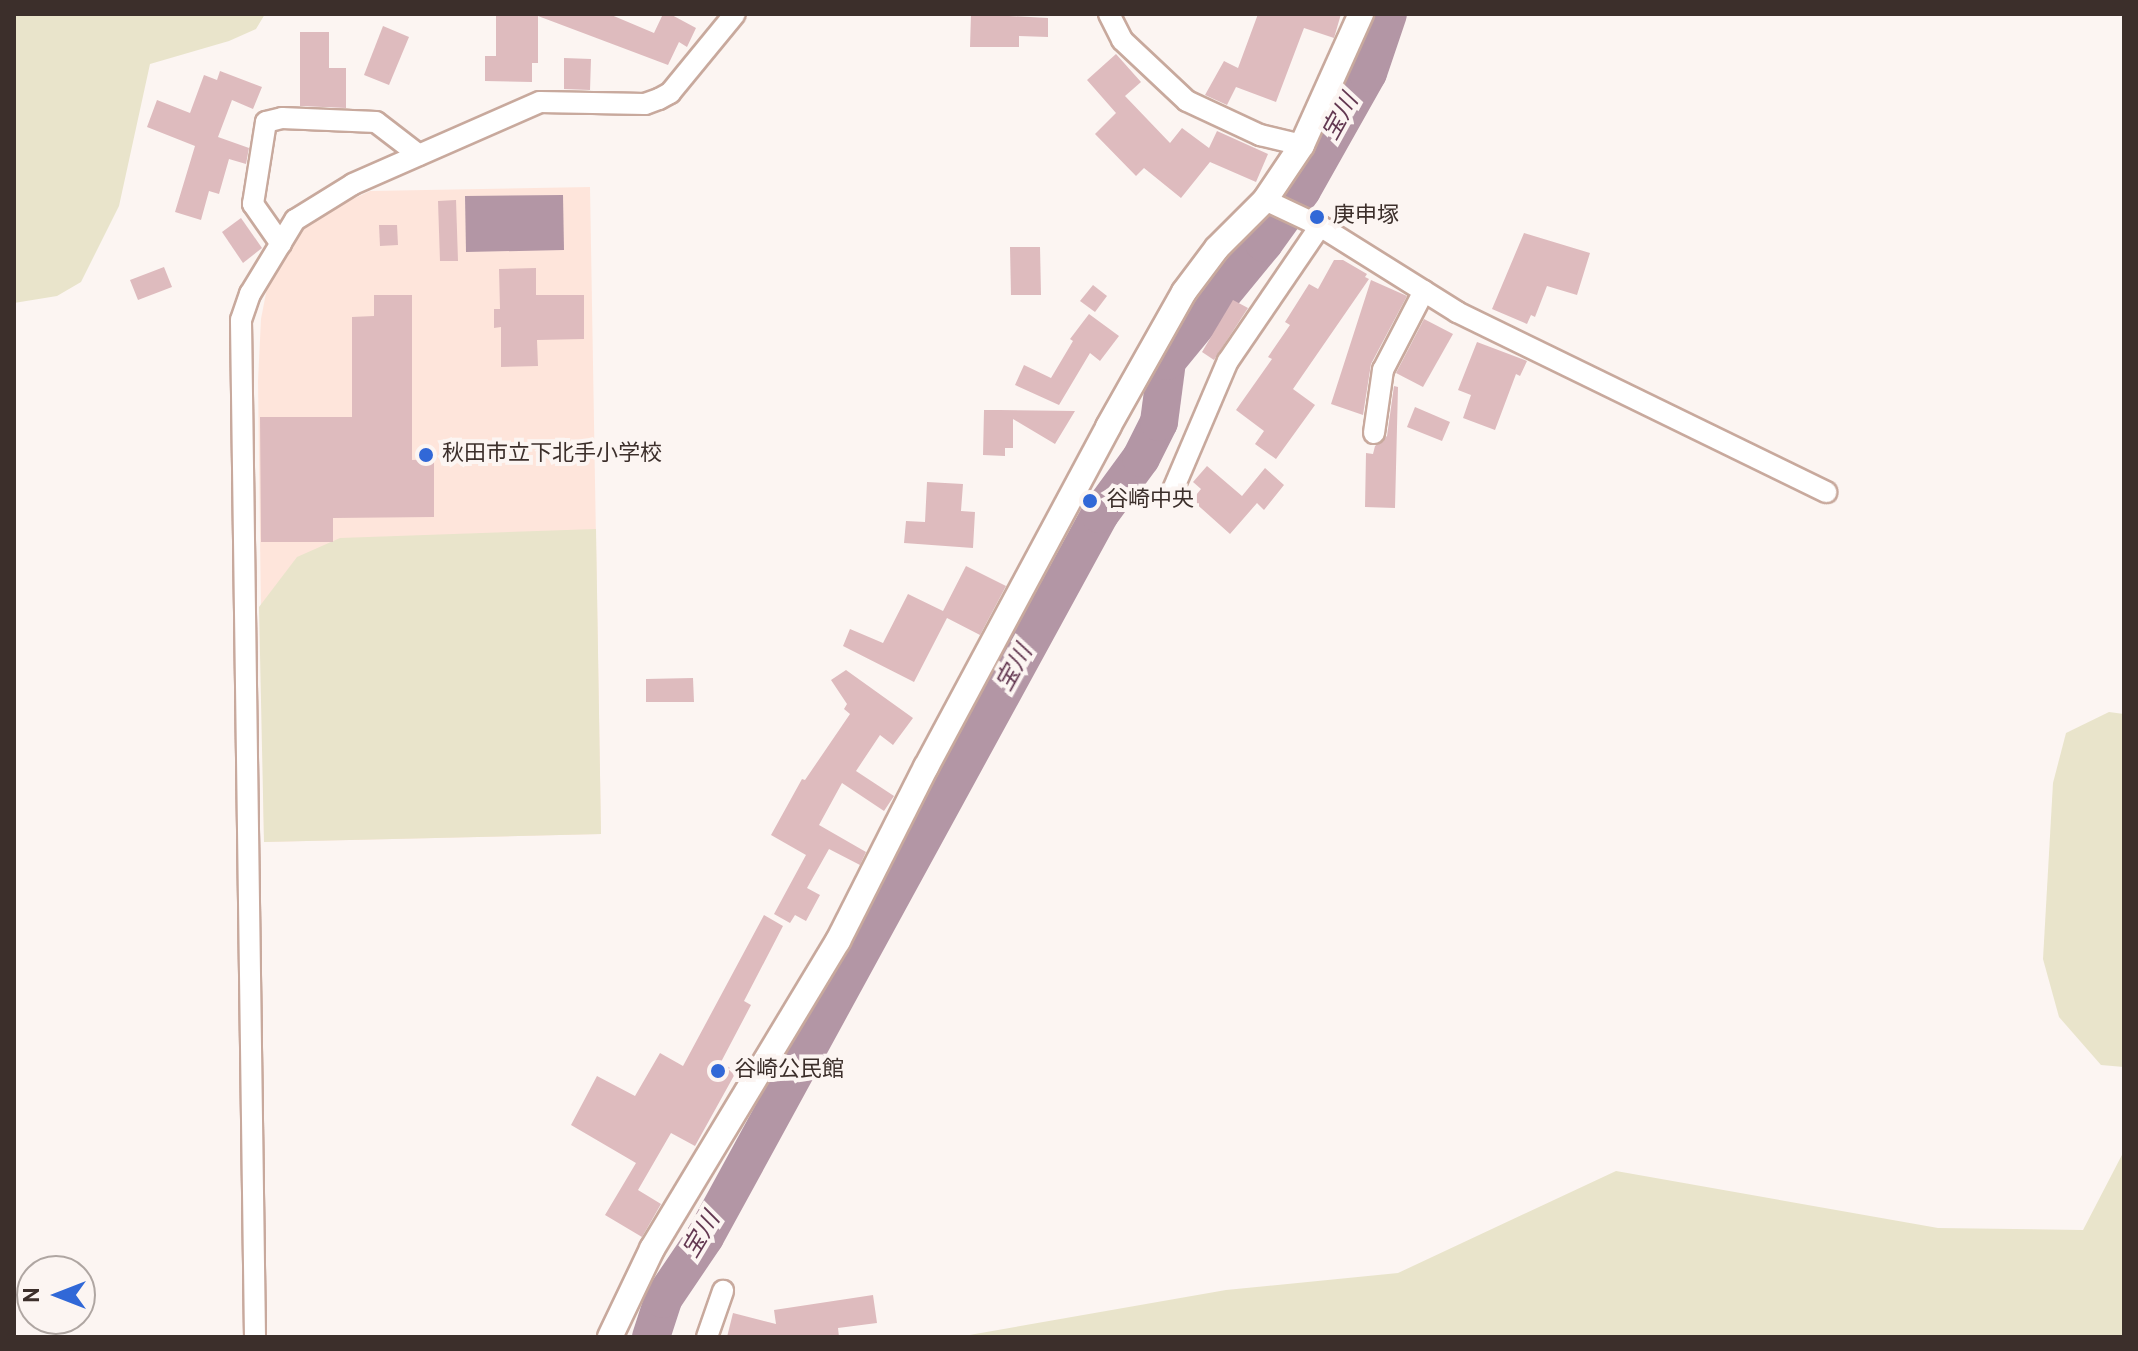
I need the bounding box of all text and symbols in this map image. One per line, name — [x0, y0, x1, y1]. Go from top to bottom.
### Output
water label: 宝川 — [1318, 90, 1366, 146]
place label: 庚申塚 — [1333, 204, 1399, 230]
marker: 庚申塚 — [1308, 208, 1326, 226]
place label: 秋田市立下北手小学校 — [442, 442, 662, 468]
marker: 秋田市立下北手小学校 — [417, 446, 435, 464]
place label: 谷崎中央 — [1106, 488, 1194, 514]
marker: 谷崎中央 — [1081, 492, 1099, 510]
water label: 宝川 — [992, 641, 1040, 697]
place label: 谷崎公民館 — [734, 1058, 844, 1084]
marker: 谷崎公民館 — [709, 1062, 727, 1080]
water label: 宝川 — [678, 1208, 728, 1264]
north arrow — [16, 1255, 96, 1335]
text: N — [20, 1287, 47, 1303]

